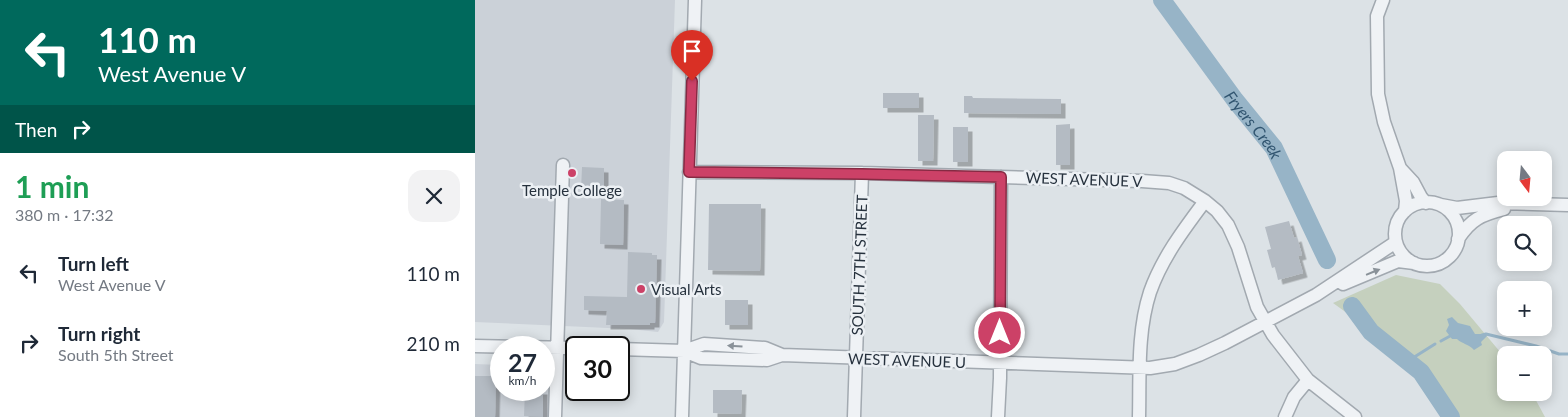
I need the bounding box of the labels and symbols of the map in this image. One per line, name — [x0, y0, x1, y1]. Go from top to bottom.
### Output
pin — [671, 30, 713, 81]
water label: Fryers Creek — [1222, 86, 1287, 162]
north arrow — [1497, 151, 1553, 206]
marker: Temple College — [566, 167, 578, 179]
street label: WEST AVENUE V — [1025, 168, 1144, 190]
place label: Temple College — [522, 181, 622, 199]
street label: SOUTH 7TH STREET — [848, 194, 870, 336]
one-way arrow — [1366, 267, 1380, 275]
place label: Visual Arts — [651, 280, 721, 298]
marker: Visual Arts — [635, 283, 647, 295]
position arrow — [973, 306, 1025, 358]
speed limit sign: 30 — [565, 336, 630, 401]
one-way arrow — [727, 342, 743, 350]
street label: WEST AVENUE U — [848, 349, 966, 371]

